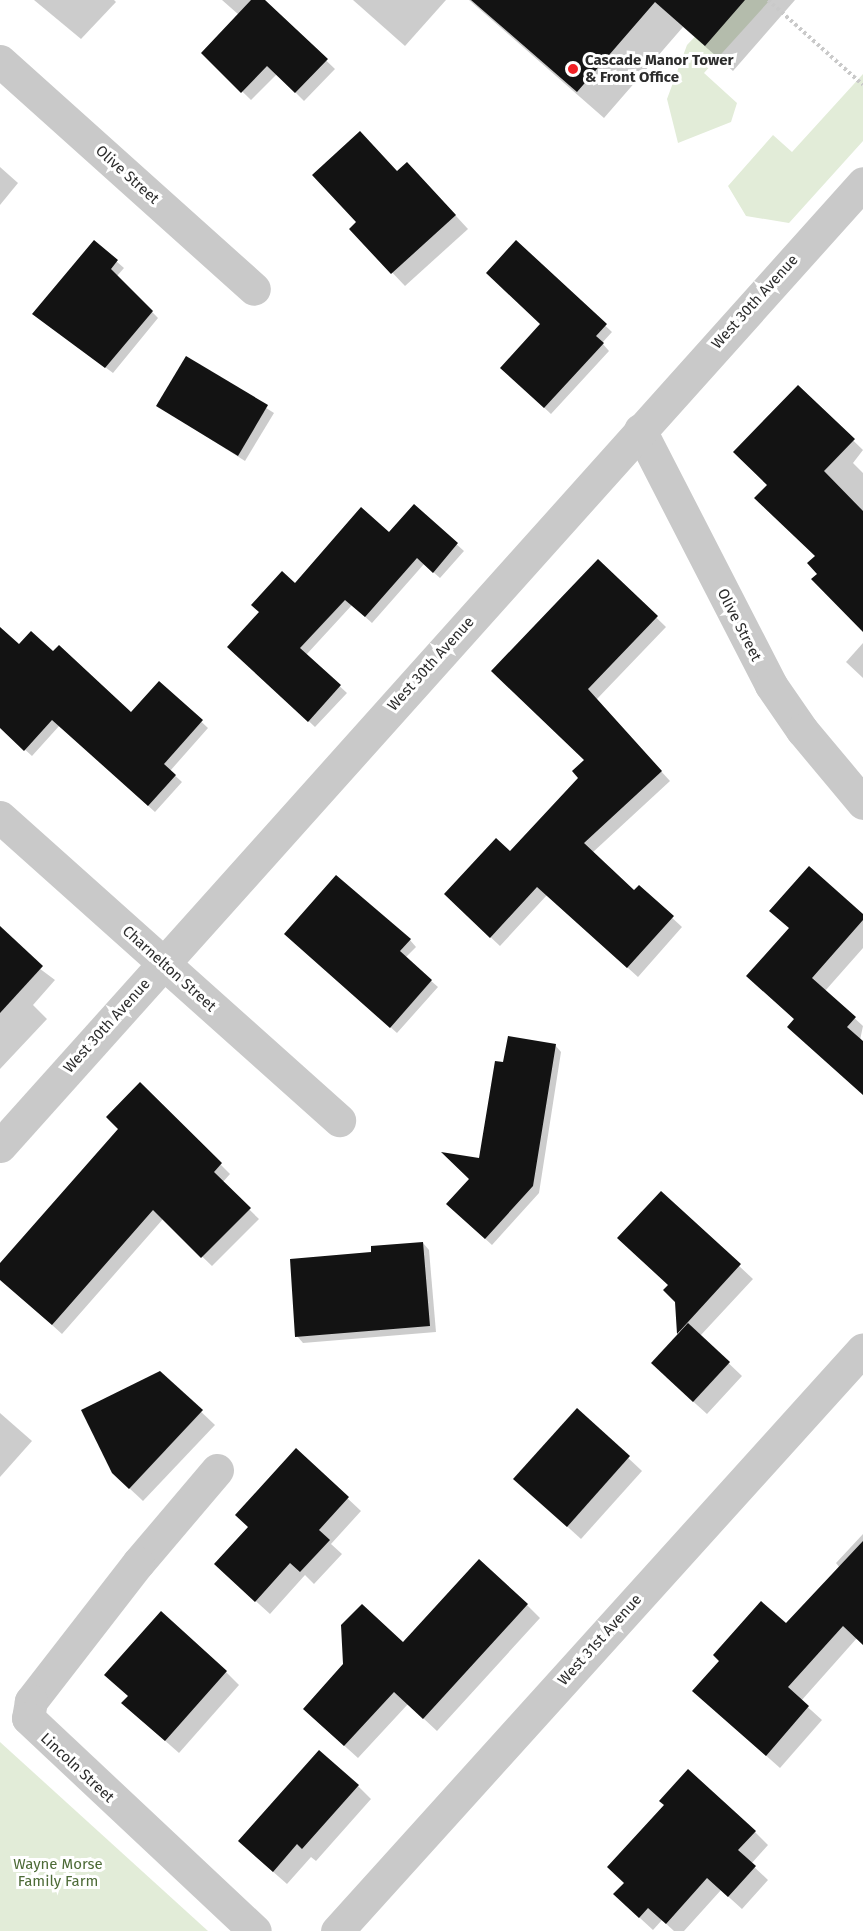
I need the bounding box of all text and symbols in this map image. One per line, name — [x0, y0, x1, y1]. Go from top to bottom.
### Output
place label: Cascade Manor Tower & Front Office — [585, 51, 733, 86]
marker: Cascade Manor Tower & Front Office — [566, 62, 580, 76]
street label: Olive Street — [92, 142, 162, 208]
street label: West 30th Avenue — [708, 251, 802, 353]
street label: Olive Street — [713, 586, 765, 664]
street label: West 30th Avenue — [384, 613, 478, 715]
street label: Charnelton Street — [118, 922, 220, 1016]
street label: West 30th Avenue — [60, 975, 154, 1077]
street label: West 31st Avenue — [554, 1591, 646, 1689]
street label: Lincoln Street — [36, 1729, 118, 1807]
park label: Wayne Morse Family Farm — [13, 1855, 103, 1890]

